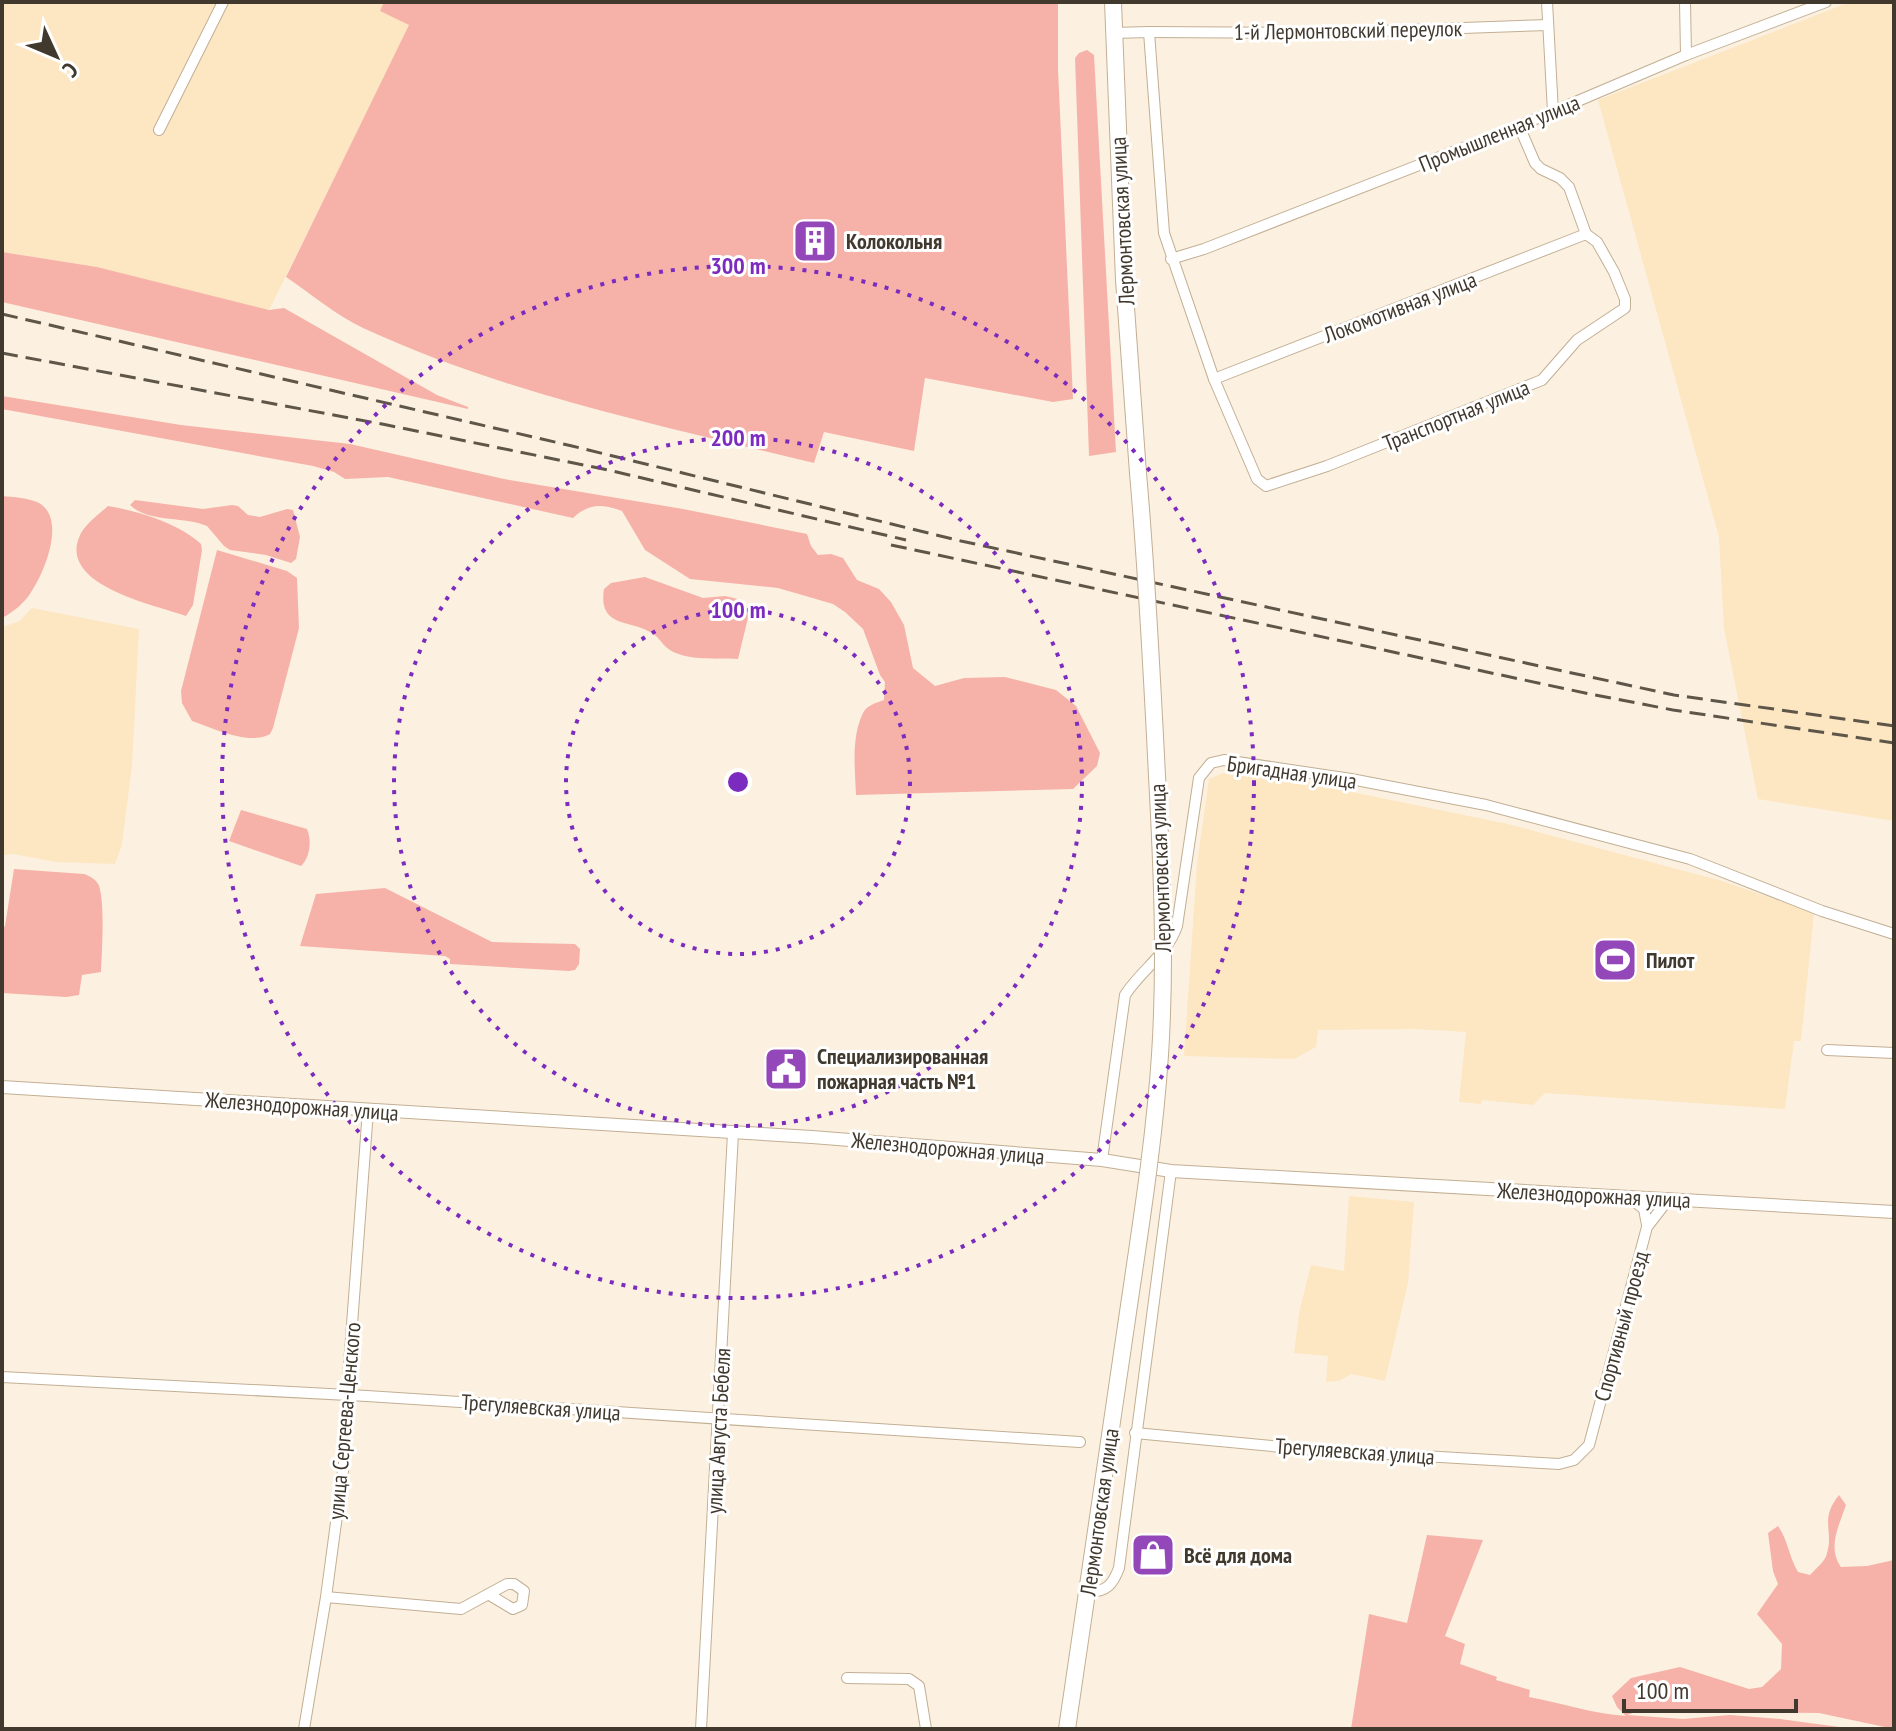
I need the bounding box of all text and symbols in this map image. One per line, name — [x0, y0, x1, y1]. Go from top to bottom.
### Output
street label: 1-й Лермонтовский переулок — [1234, 14, 1463, 46]
north arrow — [16, 16, 96, 96]
text: С — [57, 57, 84, 83]
street label: Промышленная улица — [1414, 88, 1584, 178]
street label: Лермонтовская улица — [1104, 136, 1140, 307]
building icon: Колокольня — [791, 217, 839, 265]
place label: Колокольня — [846, 227, 942, 255]
text: 300 m — [710, 250, 766, 281]
street label: Локомотивная улица — [1319, 265, 1480, 349]
street label: Транспортная улица — [1379, 373, 1533, 457]
text: 200 m — [710, 422, 766, 453]
text: 100 m — [710, 594, 766, 625]
street label: Бригадная улица — [1225, 749, 1359, 795]
centre of rings — [724, 768, 752, 796]
street label: Лермонтовская улица — [1143, 783, 1177, 954]
sports icon: Пилот — [1591, 936, 1639, 984]
place label: Пилот — [1646, 946, 1695, 974]
place label: Специализированная пожарная часть №1 — [817, 1042, 988, 1095]
public building icon: Специализированная пожарная часть №1 — [762, 1045, 810, 1093]
street label: Железнодорожная улица — [203, 1085, 400, 1127]
street label: Железнодорожная улица — [849, 1126, 1046, 1170]
street label: Железнодорожная улица — [1495, 1176, 1692, 1214]
street label: Спортивный проезд — [1587, 1247, 1655, 1404]
street label: улица Сергеева-Ценского — [321, 1321, 367, 1521]
street label: улица Августа Бебеля — [700, 1347, 736, 1515]
street label: Трегуляевская улица — [460, 1387, 622, 1427]
street label: Лермонтовская улица — [1073, 1427, 1125, 1598]
street label: Трегуляевская улица — [1274, 1431, 1436, 1471]
shop icon: Всё для дома — [1129, 1531, 1177, 1579]
place label: Всё для дома — [1184, 1541, 1292, 1569]
scale bar — [1624, 1663, 1796, 1713]
text: 100 m — [1636, 1675, 1689, 1706]

